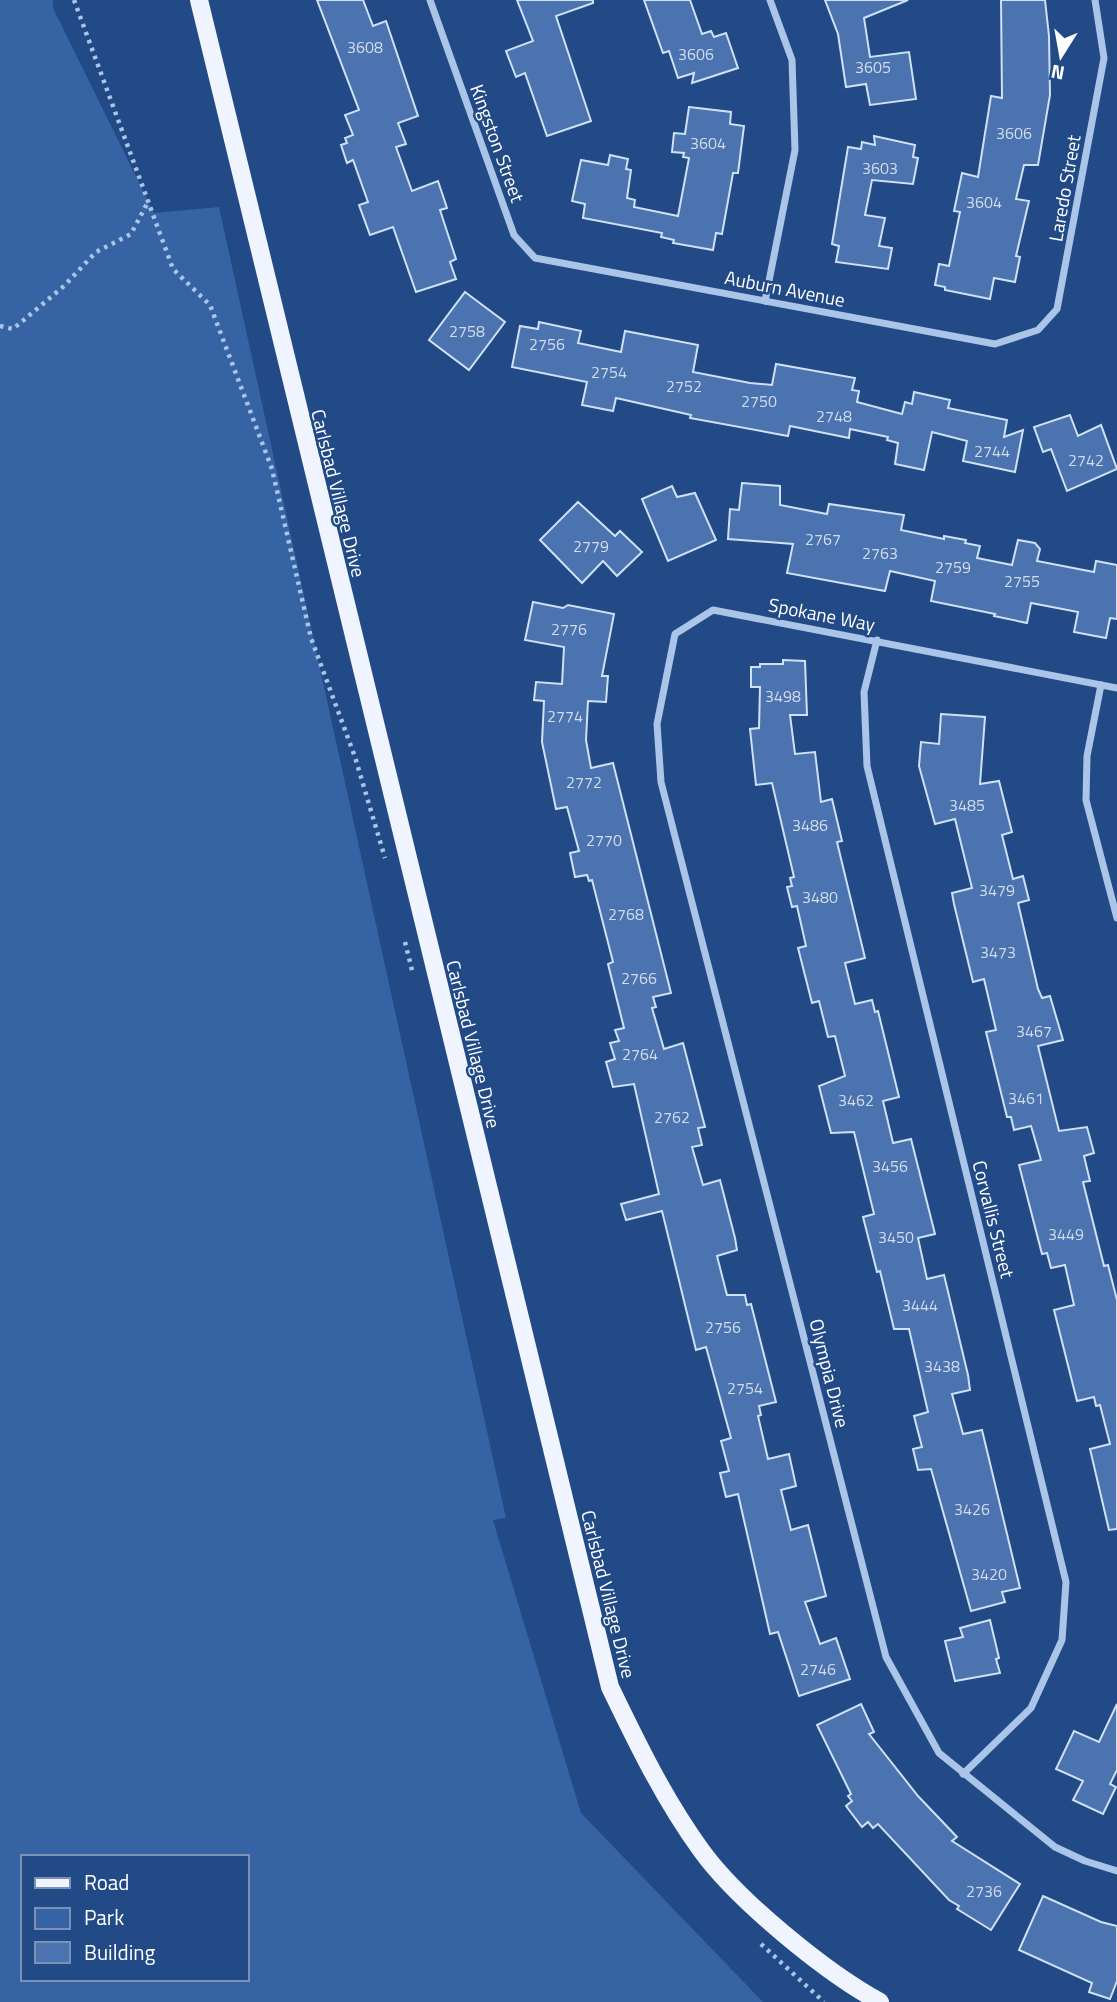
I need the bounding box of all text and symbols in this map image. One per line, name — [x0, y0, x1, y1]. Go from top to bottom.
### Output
north arrow — [1026, 21, 1096, 91]
house number: 3608 — [347, 35, 383, 59]
house number: 3606 — [678, 42, 714, 66]
house number: 3605 — [855, 55, 891, 79]
text: N — [1048, 58, 1067, 89]
street label: Kingston Street — [463, 80, 533, 206]
house number: 3606 — [996, 121, 1032, 145]
house number: 3604 — [690, 131, 726, 155]
street label: Laredo Street — [1040, 132, 1088, 244]
house number: 3603 — [862, 156, 898, 180]
house number: 3604 — [966, 190, 1002, 214]
street label: Auburn Avenue — [722, 262, 848, 314]
house number: 2758 — [449, 319, 485, 343]
house number: 2756 — [529, 332, 565, 356]
house number: 2754 — [591, 360, 627, 384]
house number: 2752 — [666, 374, 702, 398]
house number: 2750 — [741, 389, 777, 413]
house number: 2748 — [816, 404, 852, 428]
street label: Carlsbad Village Drive — [304, 406, 374, 580]
house number: 2744 — [974, 439, 1010, 463]
house number: 2742 — [1068, 448, 1104, 472]
house number: 2767 — [805, 527, 841, 551]
house number: 2779 — [573, 534, 609, 558]
house number: 2763 — [862, 541, 898, 565]
house number: 2759 — [935, 555, 971, 579]
house number: 2755 — [1004, 569, 1040, 593]
street label: Spokane Way — [766, 589, 878, 639]
house number: 2776 — [551, 617, 587, 641]
house number: 3498 — [765, 684, 801, 708]
house number: 2774 — [547, 704, 583, 728]
house number: 2772 — [566, 770, 602, 794]
house number: 3485 — [949, 793, 985, 817]
house number: 3486 — [792, 813, 828, 837]
house number: 2770 — [586, 828, 622, 852]
house number: 3479 — [979, 878, 1015, 902]
house number: 3480 — [802, 885, 838, 909]
house number: 2768 — [608, 902, 644, 926]
house number: 3473 — [980, 940, 1016, 964]
street label: Carlsbad Village Drive — [439, 957, 509, 1131]
house number: 2766 — [621, 966, 657, 990]
house number: 3467 — [1016, 1019, 1052, 1043]
house number: 2764 — [622, 1042, 658, 1066]
house number: 3461 — [1008, 1086, 1044, 1110]
house number: 3462 — [838, 1088, 874, 1112]
house number: 2762 — [654, 1105, 690, 1129]
house number: 3456 — [872, 1154, 908, 1178]
street label: Corvallis Street — [965, 1157, 1023, 1281]
house number: 3449 — [1048, 1222, 1084, 1246]
house number: 3450 — [878, 1225, 914, 1249]
house number: 3444 — [902, 1293, 938, 1317]
house number: 2756 — [705, 1315, 741, 1339]
street label: Olympia Drive — [802, 1315, 858, 1431]
house number: 3438 — [924, 1354, 960, 1378]
house number: 2754 — [727, 1376, 763, 1400]
house number: 3426 — [954, 1497, 990, 1521]
street label: Carlsbad Village Drive — [574, 1507, 644, 1681]
house number: 3420 — [971, 1562, 1007, 1586]
house number: 2746 — [800, 1657, 836, 1681]
legend — [21, 1855, 248, 1981]
text: Road — [84, 1866, 129, 1898]
house number: 2736 — [966, 1879, 1002, 1903]
text: Park — [84, 1901, 124, 1933]
text: Building — [84, 1936, 156, 1968]

